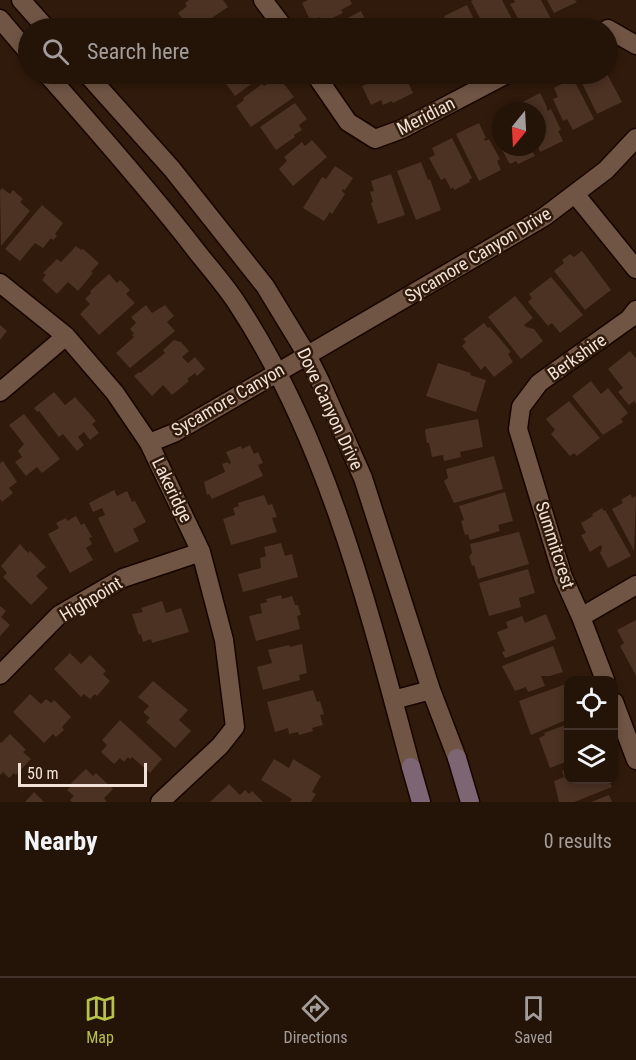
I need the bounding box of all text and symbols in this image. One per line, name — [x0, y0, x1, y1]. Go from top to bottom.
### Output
search box — [18, 18, 618, 84]
icon: search — [39, 35, 72, 68]
text: Search here — [87, 39, 189, 64]
street label: Meridian — [393, 92, 458, 139]
north arrow — [492, 102, 546, 156]
street label: Sycamore Canyon Drive — [401, 203, 555, 307]
street label: Berkshire — [543, 329, 610, 384]
street label: Dove Canyon Drive — [293, 345, 368, 473]
street label: Sycamore Canyon — [168, 359, 288, 440]
street label: Lakeridge — [148, 454, 197, 526]
street label: Summitcrest — [532, 499, 579, 591]
street label: Highpoint — [56, 572, 126, 625]
map controls — [564, 676, 618, 784]
button: locate — [564, 676, 618, 730]
button: layers — [564, 730, 618, 784]
scale bar — [18, 760, 147, 788]
text: 50 m — [27, 764, 59, 783]
text: Nearby — [24, 826, 98, 856]
text: 0 results — [544, 829, 612, 853]
tab: Map — [84, 992, 117, 1047]
tab: Directions — [284, 992, 347, 1047]
tab: Saved — [514, 992, 552, 1047]

